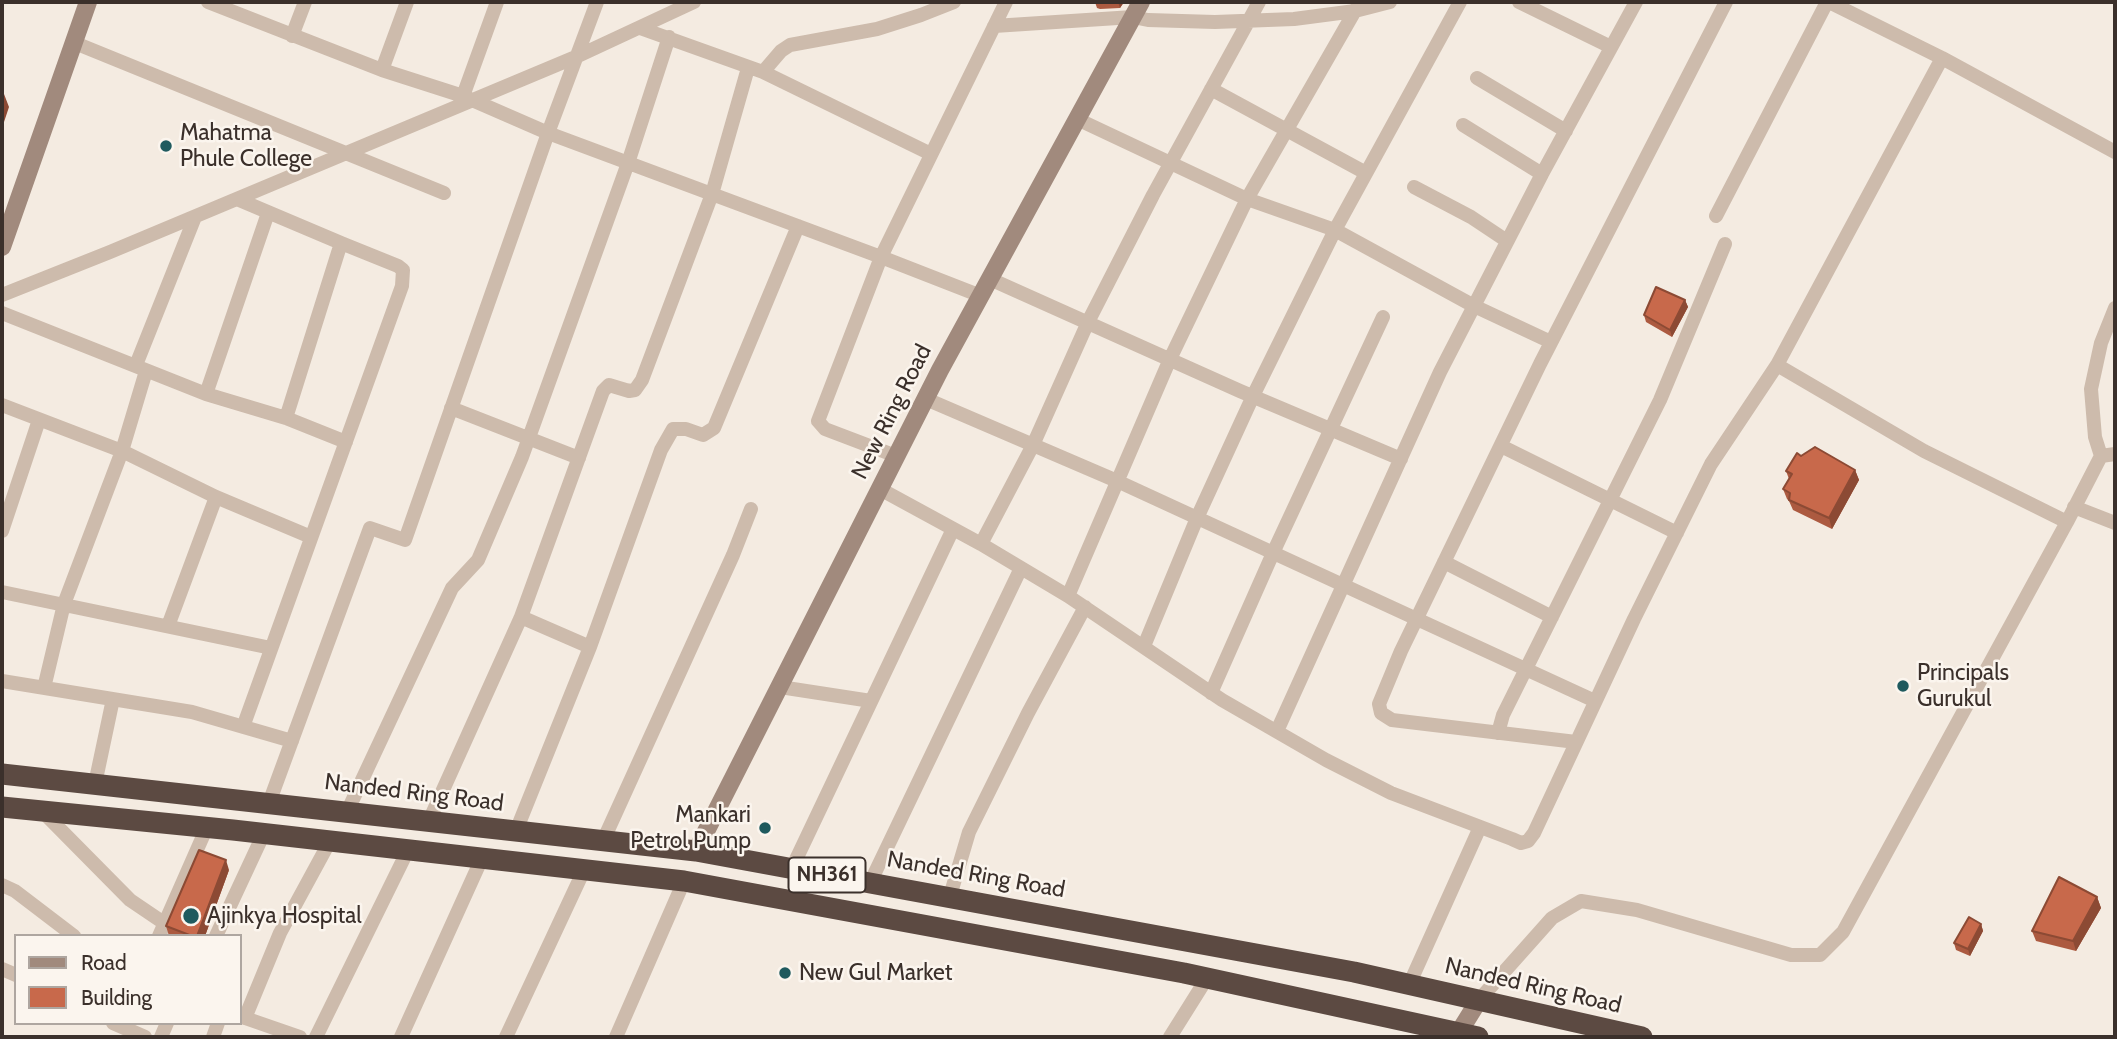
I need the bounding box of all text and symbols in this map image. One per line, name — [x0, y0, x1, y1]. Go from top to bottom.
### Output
place label: Mahatma Phule College — [180, 119, 312, 173]
marker: Mahatma Phule College — [158, 138, 174, 154]
street label: New Ring Road — [846, 340, 938, 484]
place label: Principals Gurukul — [1917, 659, 2009, 713]
marker: Principals Gurukul — [1895, 678, 1911, 694]
street label: Nanded Ring Road — [323, 768, 505, 818]
place label: Mankari Petrol Pump — [630, 801, 751, 855]
marker: Mankari Petrol Pump — [757, 820, 773, 836]
street label: Nanded Ring Road — [885, 846, 1067, 904]
road number: NH361 — [788, 858, 866, 892]
place label: Ajinkya Hospital — [207, 902, 362, 930]
marker: Ajinkya Hospital — [181, 906, 201, 926]
legend — [14, 934, 242, 1025]
text: Road — [81, 950, 127, 975]
street label: Nanded Ring Road — [1442, 952, 1624, 1020]
place label: New Gul Market — [799, 959, 953, 987]
marker: New Gul Market — [777, 965, 793, 981]
text: Building — [81, 985, 152, 1010]

